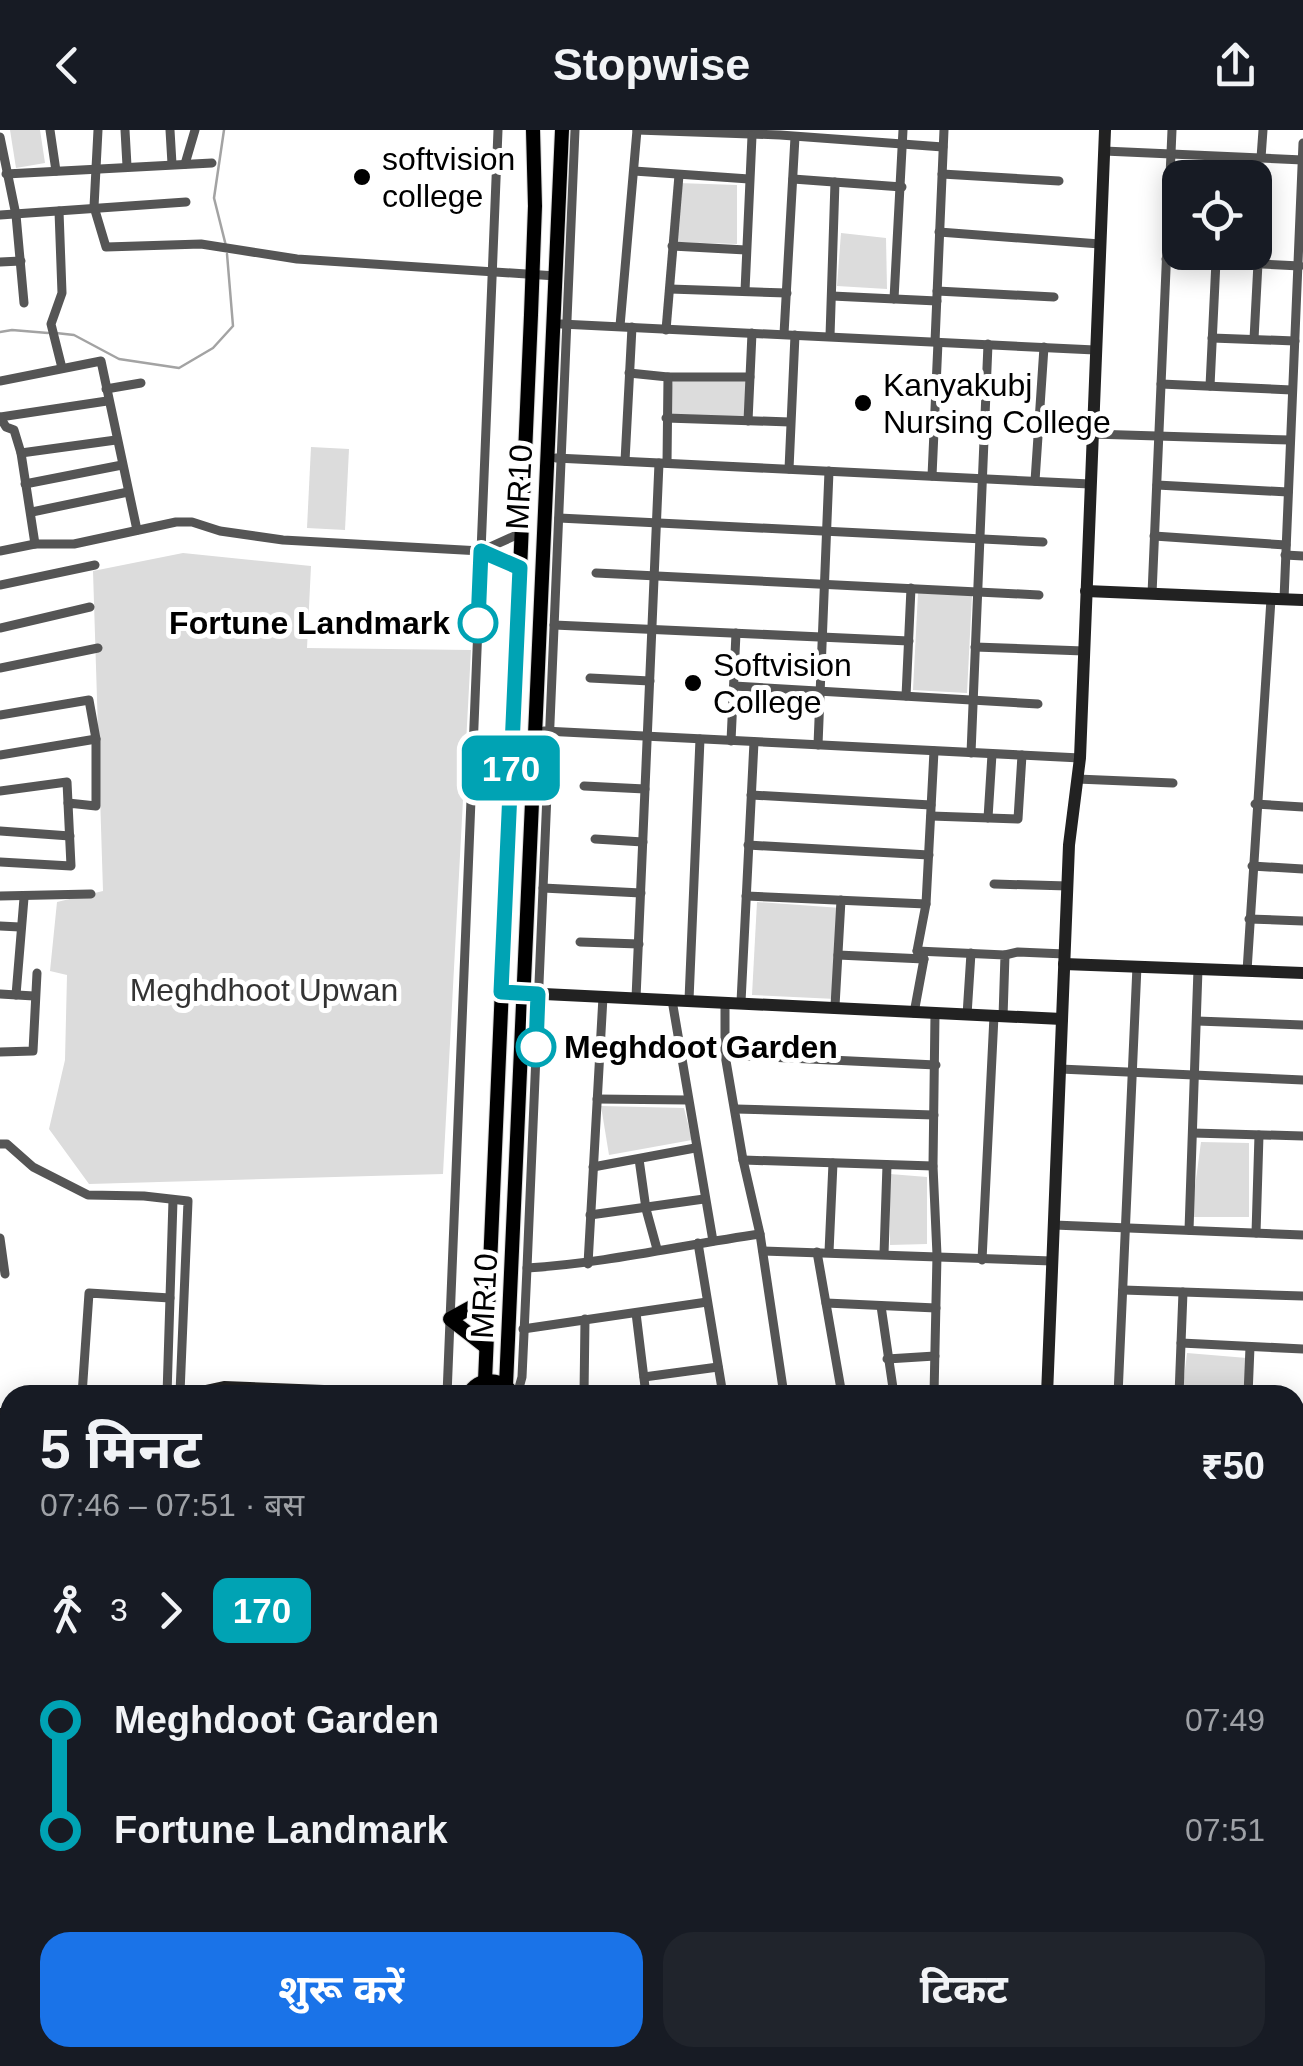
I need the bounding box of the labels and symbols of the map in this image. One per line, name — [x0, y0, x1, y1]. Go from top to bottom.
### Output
place label: softvision college — [382, 141, 515, 214]
marker: softvision college — [351, 166, 373, 188]
place label: Kanyakubj Nursing College — [883, 367, 1111, 440]
marker: Kanyakubj Nursing College — [852, 392, 874, 414]
street label: MR10 — [499, 443, 539, 531]
marker: Fortune Landmark — [459, 604, 497, 642]
place label: Fortune Landmark — [169, 605, 450, 641]
place label: Softvision College — [713, 647, 852, 720]
marker: Softvision College — [682, 672, 704, 694]
line badge: 170 — [454, 736, 568, 800]
park label: Meghdhoot Upwan — [130, 972, 398, 1008]
marker: Meghdoot Garden — [517, 1028, 555, 1066]
place label: Meghdoot Garden — [564, 1029, 838, 1065]
street label: MR10 — [464, 1252, 504, 1340]

